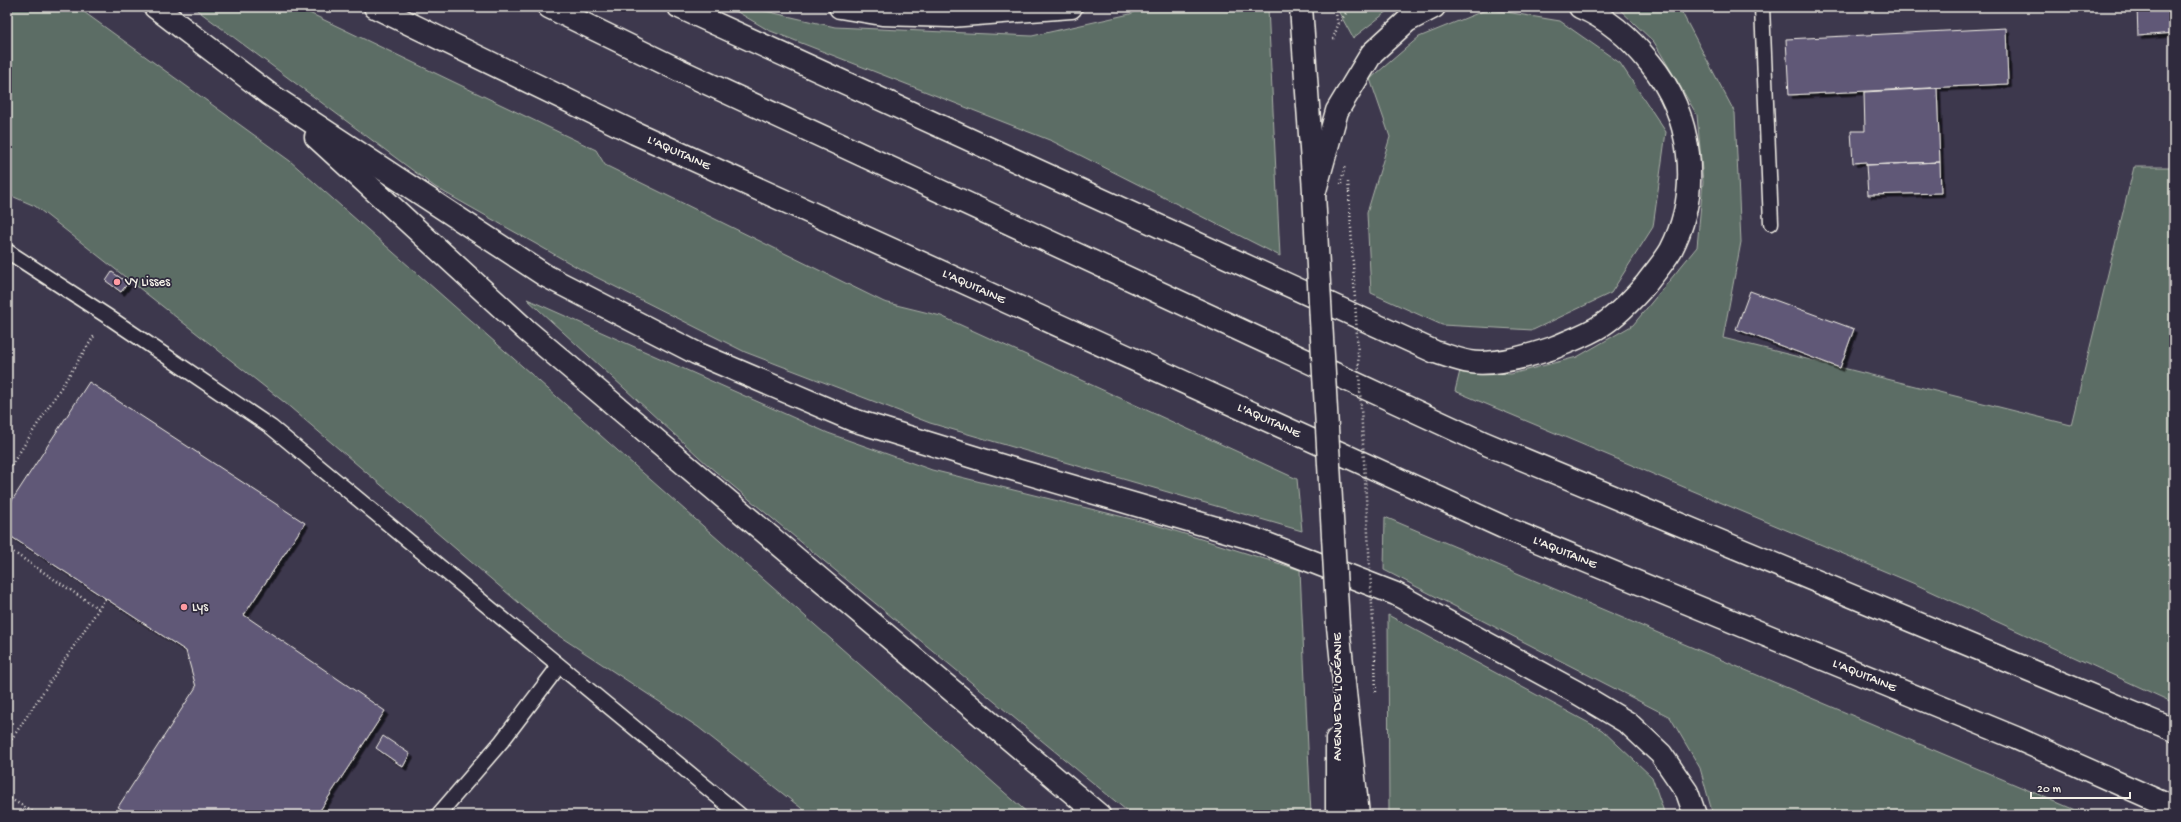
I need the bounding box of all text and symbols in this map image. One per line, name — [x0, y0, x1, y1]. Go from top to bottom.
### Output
street label: L'AQUITAINE — [645, 132, 713, 174]
street label: L'AQUITAINE — [940, 266, 1008, 308]
place label: VY Lisses — [124, 275, 171, 290]
marker: VY Lisses — [112, 277, 122, 287]
street label: L'AQUITAINE — [1235, 400, 1304, 442]
street label: L'AQUITAINE — [1531, 533, 1600, 573]
place label: Lys — [192, 600, 209, 615]
marker: Lys — [179, 602, 189, 612]
street label: AVENUE DE L'OCÉANIE — [1330, 632, 1346, 761]
street label: L'AQUITAINE — [1830, 656, 1899, 696]
scale bar — [2031, 774, 2130, 800]
text: 20 m — [2037, 783, 2062, 797]

